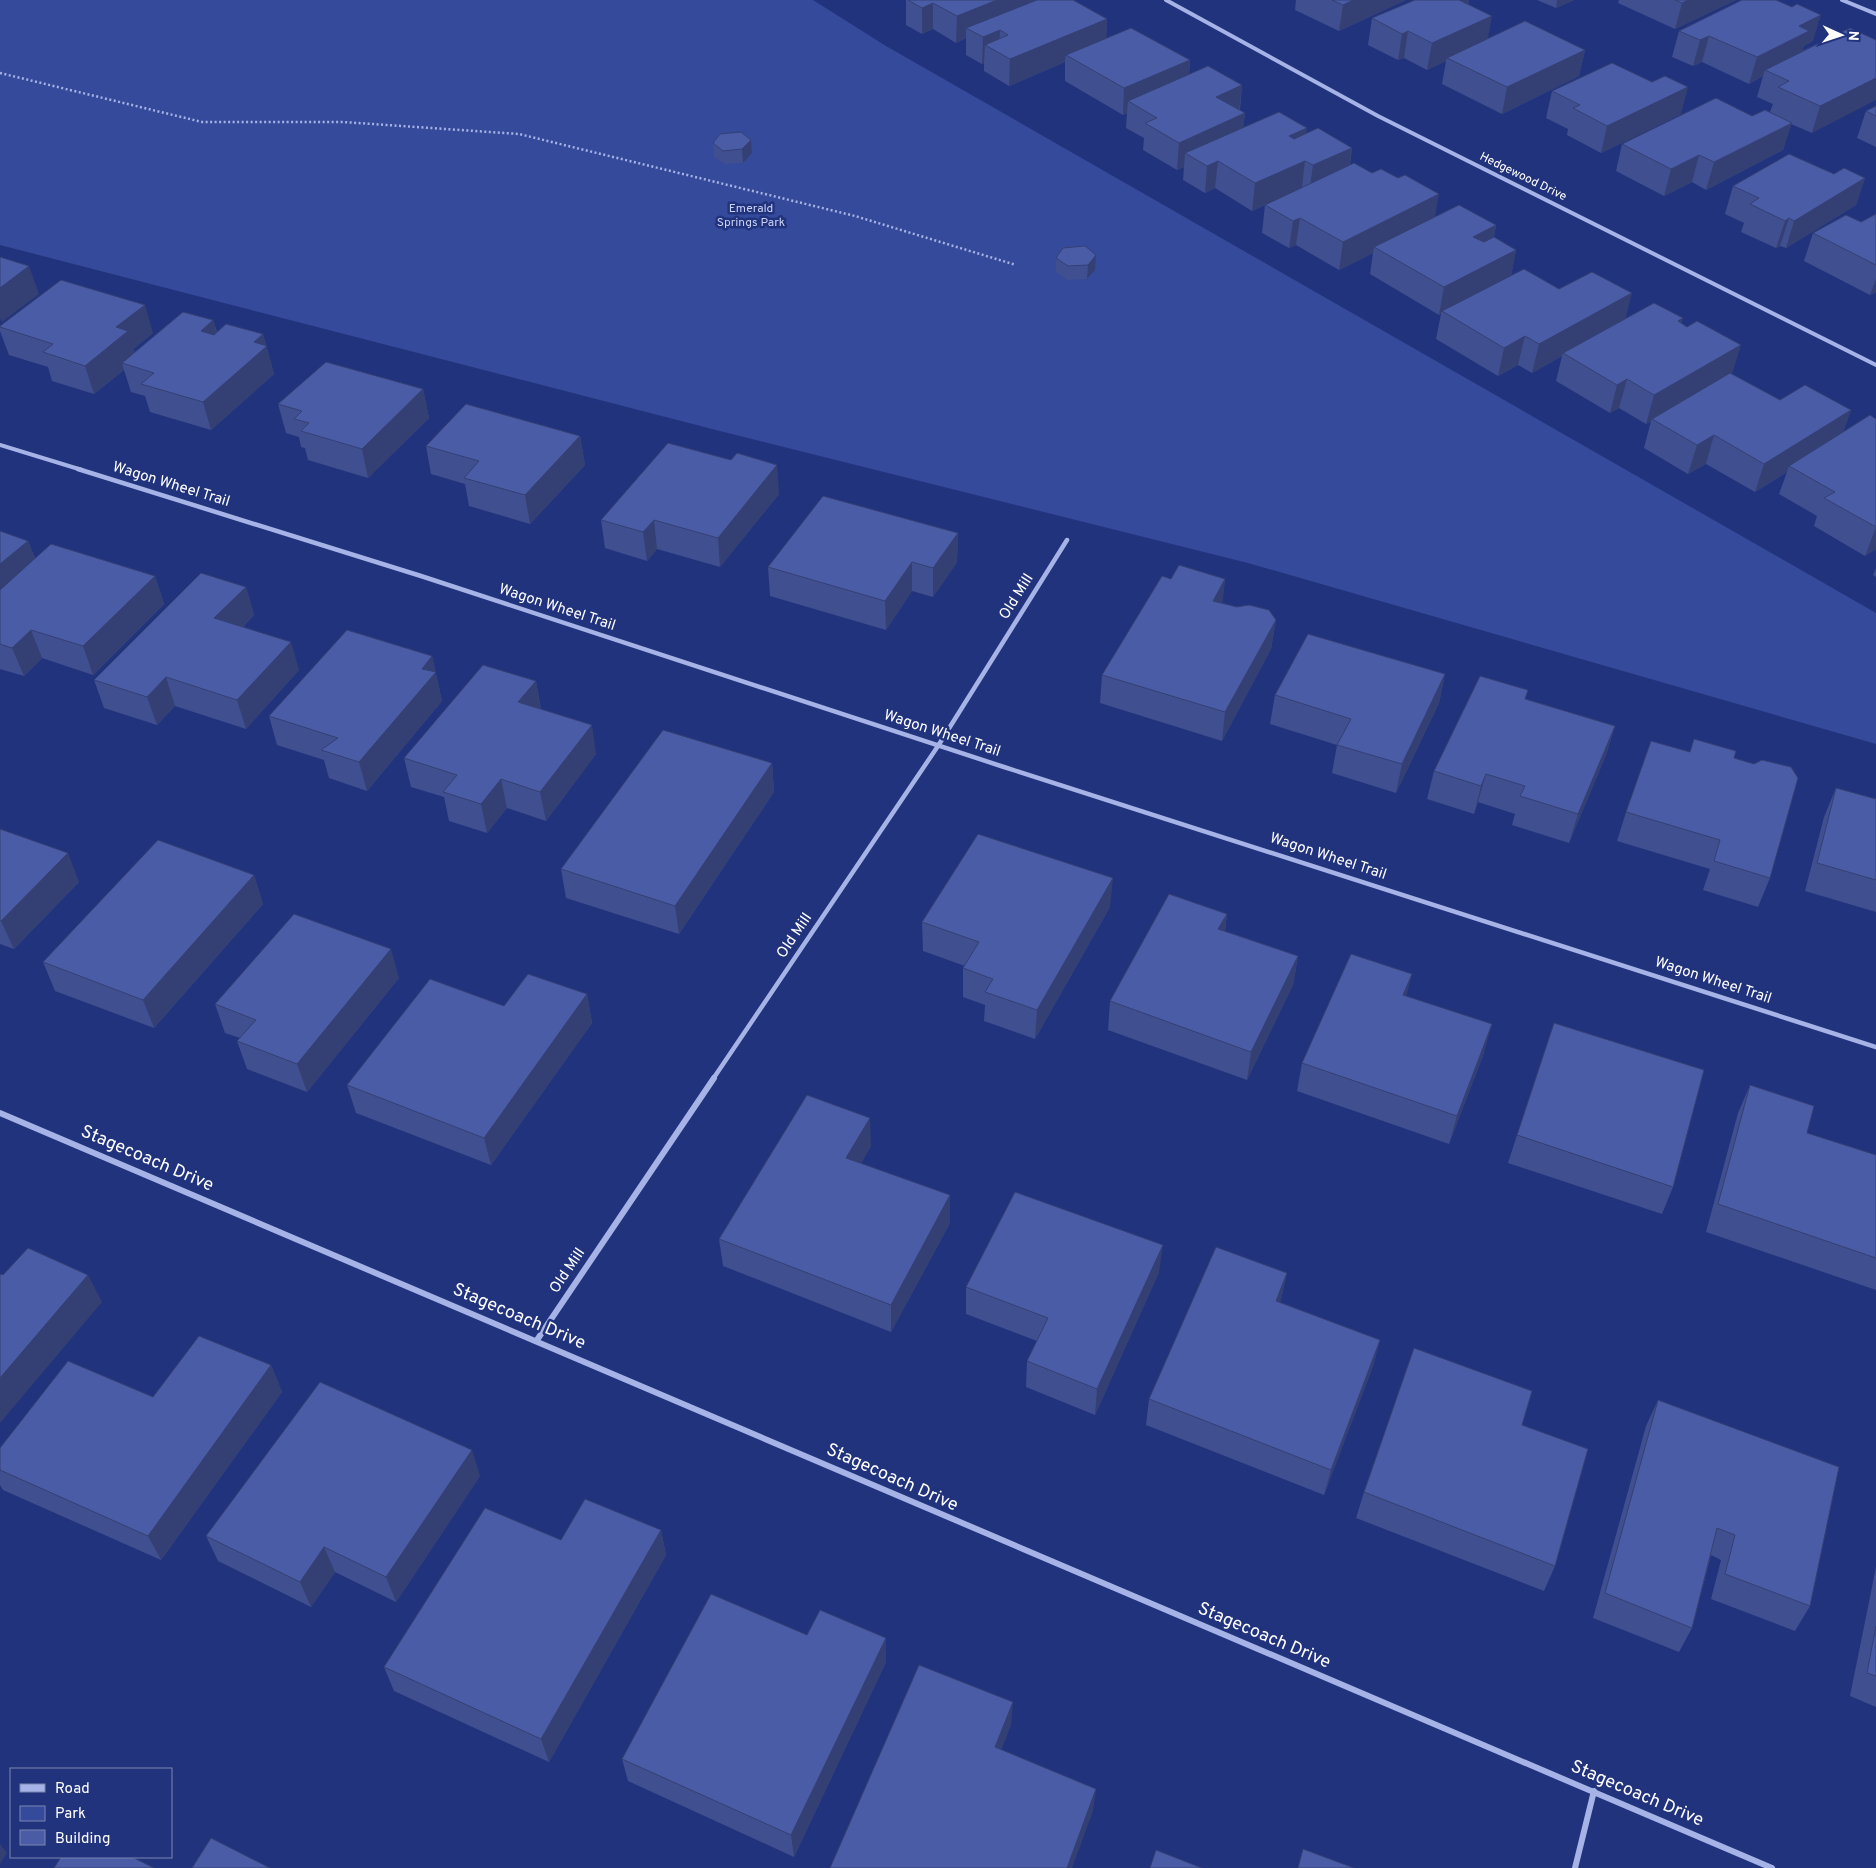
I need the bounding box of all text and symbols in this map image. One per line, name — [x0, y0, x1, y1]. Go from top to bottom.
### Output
north arrow — [1816, 10, 1866, 60]
text: N — [1844, 30, 1861, 41]
street label: Hedgewood Drive — [1477, 149, 1569, 205]
park label: Emerald Springs Park — [717, 201, 785, 231]
street label: Wagon Wheel Trail — [110, 458, 232, 512]
street label: Old Mill — [996, 571, 1038, 623]
street label: Wagon Wheel Trail — [496, 580, 618, 636]
street label: Wagon Wheel Trail — [881, 706, 1003, 762]
street label: Wagon Wheel Trail — [1267, 829, 1389, 885]
street label: Old Mill — [773, 910, 817, 962]
street label: Wagon Wheel Trail — [1652, 953, 1774, 1009]
street label: Stagecoach Drive — [77, 1121, 217, 1197]
street label: Old Mill — [546, 1245, 590, 1297]
street label: Stagecoach Drive — [449, 1279, 589, 1355]
street label: Stagecoach Drive — [822, 1439, 962, 1517]
street label: Stagecoach Drive — [1194, 1598, 1334, 1674]
street label: Stagecoach Drive — [1567, 1756, 1707, 1832]
legend — [10, 1768, 172, 1858]
text: Road — [55, 1780, 90, 1799]
text: Park — [55, 1805, 86, 1824]
text: Building — [55, 1830, 110, 1849]

